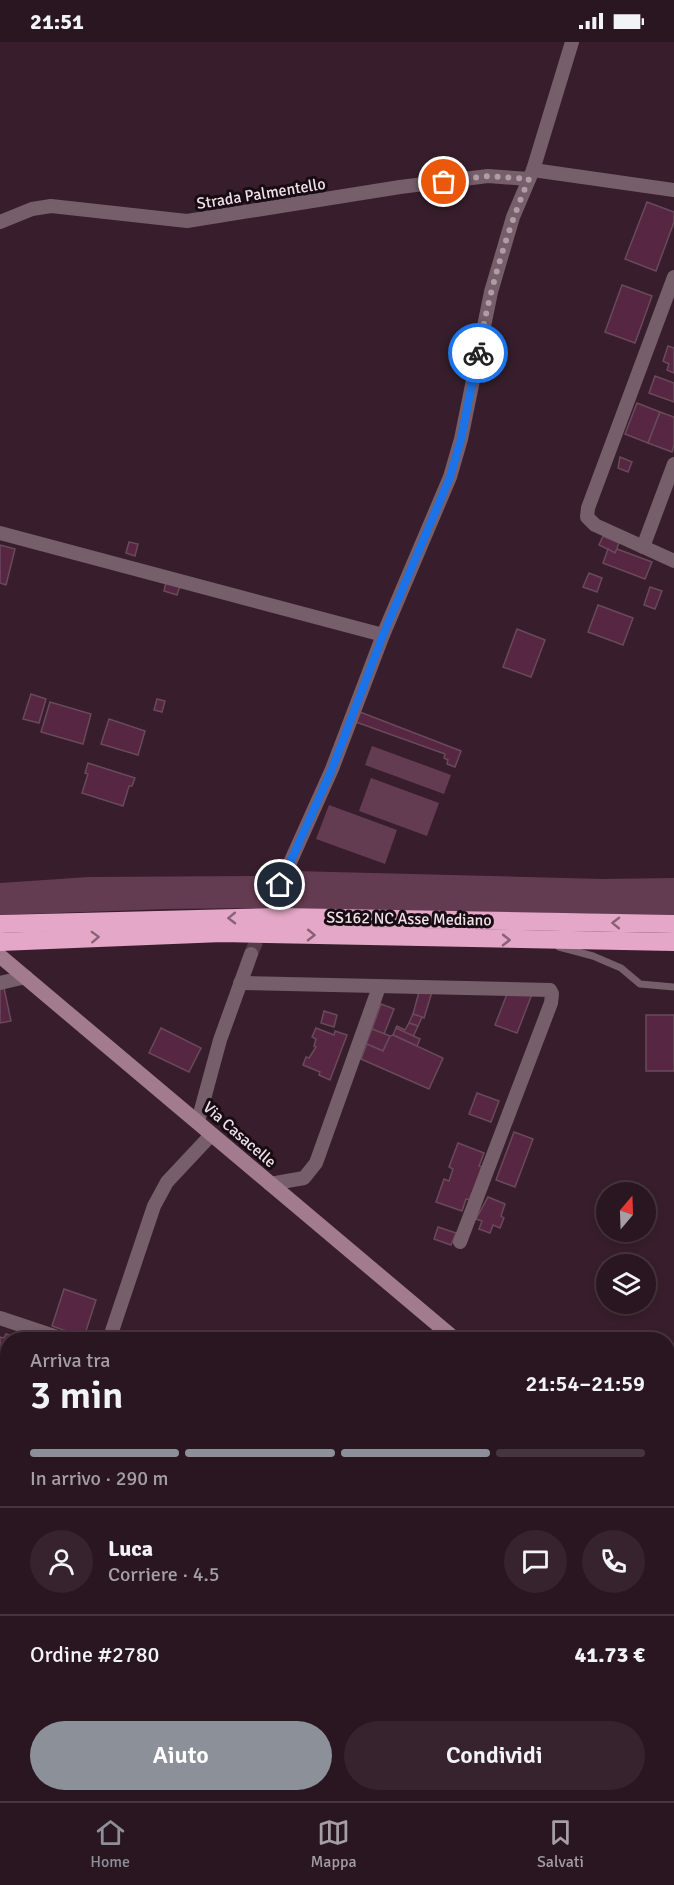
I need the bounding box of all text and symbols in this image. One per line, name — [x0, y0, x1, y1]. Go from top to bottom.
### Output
text: 21:51 — [30, 8, 84, 35]
pin — [418, 156, 469, 207]
icon: bag — [427, 165, 460, 198]
street label: Strada Palmentello — [195, 174, 327, 214]
courier — [448, 323, 508, 383]
icon: bike — [462, 337, 495, 370]
pin — [254, 859, 305, 910]
icon: home — [263, 868, 296, 901]
street label: SS162 NC Asse Mediano — [326, 908, 492, 930]
one-way arrow — [227, 911, 236, 924]
one-way arrow — [611, 916, 620, 929]
one-way arrow — [306, 928, 315, 941]
one-way arrow — [91, 931, 100, 944]
one-way arrow — [501, 933, 510, 946]
street label: Via Casacelle — [199, 1098, 280, 1172]
north arrow — [596, 1182, 656, 1242]
map controls — [596, 1182, 656, 1314]
button: layers — [596, 1254, 656, 1314]
text: Arriva tra — [30, 1348, 110, 1373]
text: 21:54–21:59 — [526, 1370, 645, 1397]
text: 3 min — [30, 1371, 123, 1419]
text: In arrivo · 290 m — [30, 1466, 168, 1491]
button: person — [30, 1530, 93, 1593]
button: chat — [504, 1530, 567, 1593]
button: phone — [582, 1530, 645, 1593]
text: Luca — [108, 1535, 153, 1562]
text: Corriere · 4.5 — [108, 1562, 220, 1587]
text: Ordine #2780 — [30, 1641, 159, 1668]
text: 41.73 € — [574, 1641, 645, 1668]
button: Aiuto — [30, 1721, 332, 1790]
button: Condividi — [344, 1721, 645, 1790]
tab: Home — [90, 1816, 130, 1872]
tab: Mappa — [310, 1816, 357, 1872]
tab: Salvati — [537, 1816, 584, 1872]

